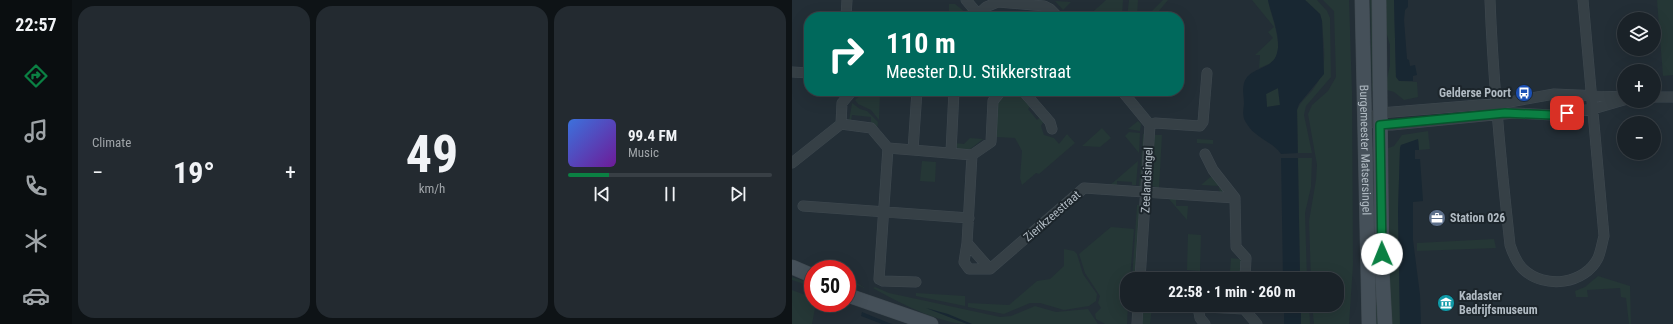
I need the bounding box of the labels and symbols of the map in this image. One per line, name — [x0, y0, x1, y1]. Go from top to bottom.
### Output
bus stop icon: Gelderse Poort — [1514, 83, 1534, 103]
street label: Burgemeester Matsersingel — [1357, 85, 1374, 215]
place label: Gelderse Poort — [1439, 86, 1511, 100]
pin — [1550, 96, 1584, 130]
street label: Zeelandsingel — [1138, 147, 1156, 213]
street label: Zierikzeestraat — [1021, 187, 1083, 244]
office icon: Station 026 — [1427, 208, 1447, 228]
place label: Station 026 — [1450, 211, 1505, 225]
position arrow — [1361, 233, 1403, 275]
speed limit sign: 50 — [804, 260, 856, 312]
place label: Kadaster Bedrijfsmuseum — [1459, 289, 1538, 317]
museum icon: Kadaster Bedrijfsmuseum — [1436, 293, 1456, 313]

